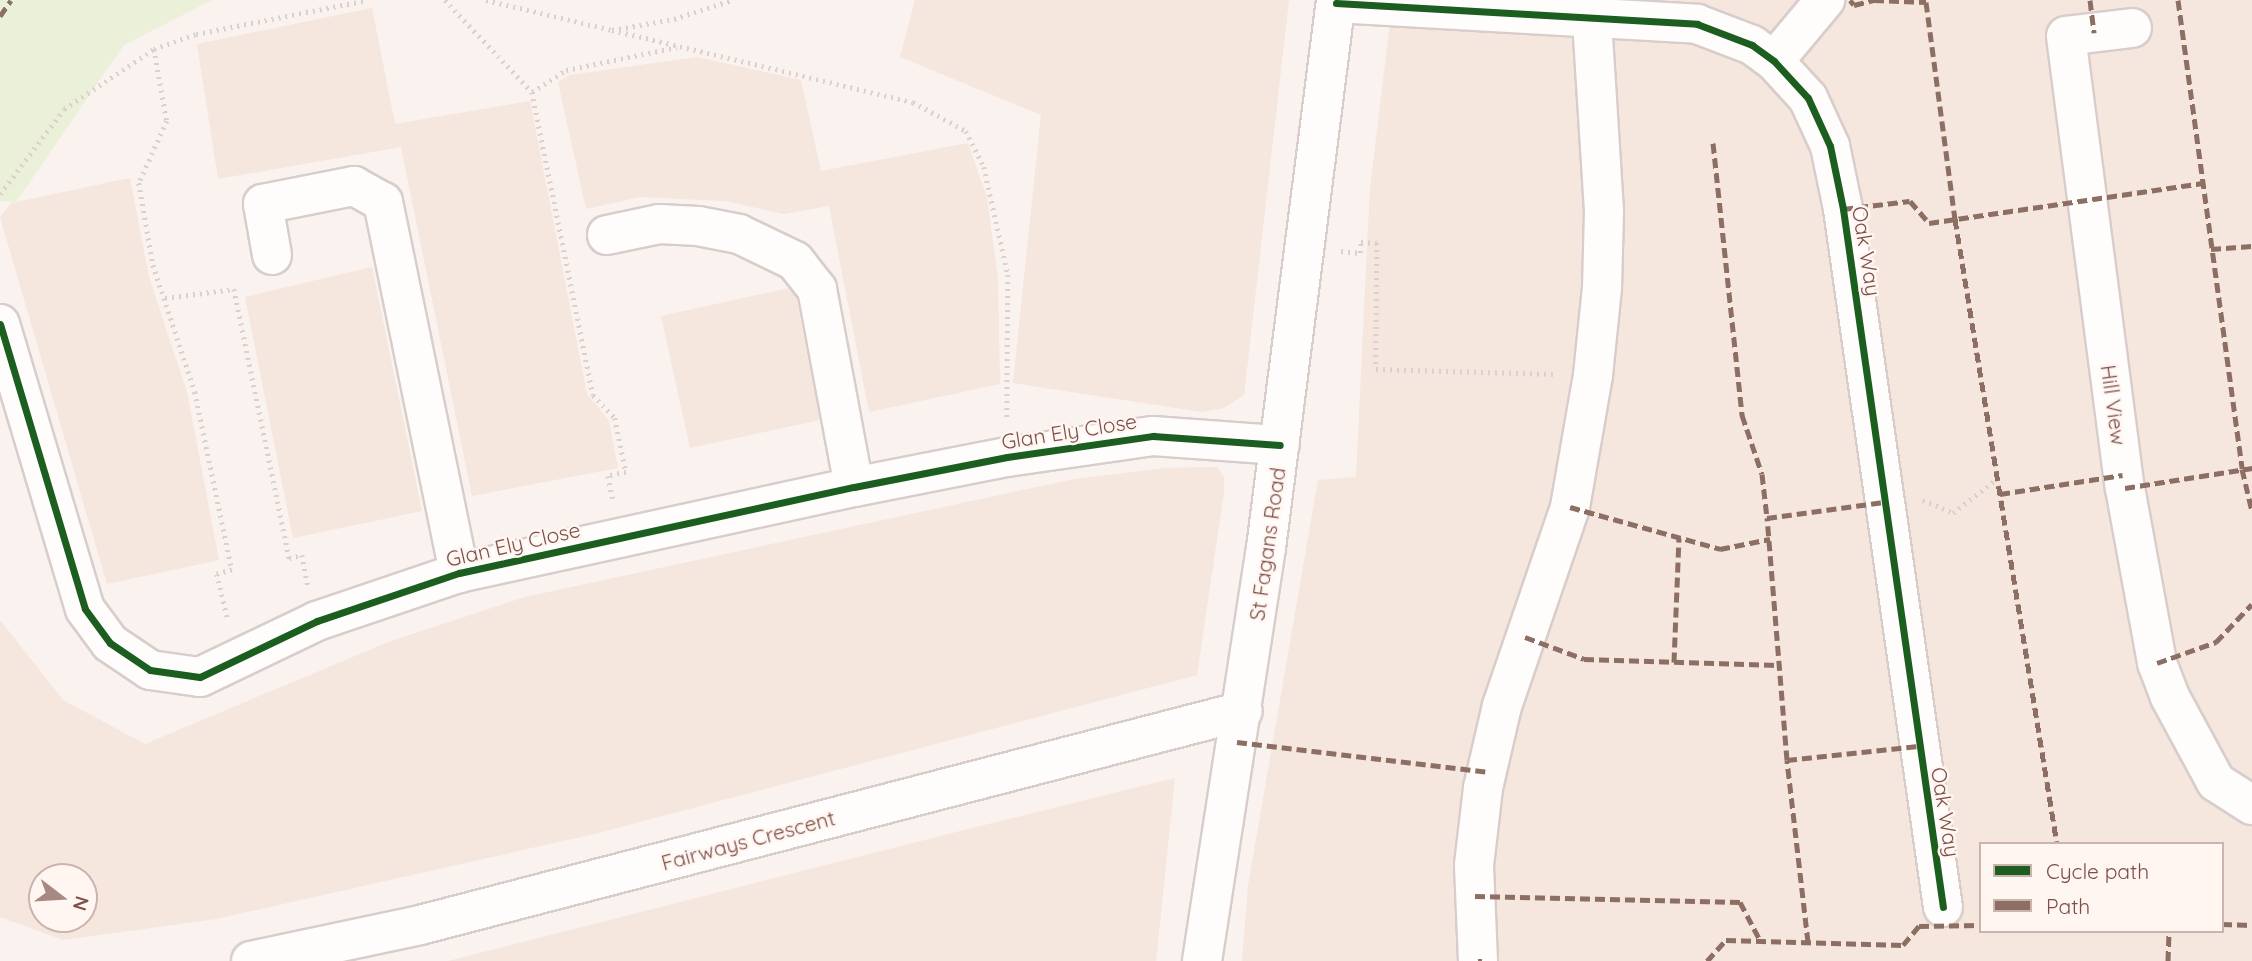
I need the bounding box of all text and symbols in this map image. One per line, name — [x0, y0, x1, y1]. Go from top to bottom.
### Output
street label: Oak Way — [1847, 204, 1887, 298]
street label: Hill View — [2096, 363, 2132, 447]
street label: Glan Ely Close — [999, 408, 1139, 454]
street label: St Fagans Road — [1244, 466, 1290, 622]
street label: Glan Ely Close — [443, 516, 583, 572]
street label: Oak Way — [1926, 765, 1966, 859]
street label: Fairways Crescent — [658, 805, 838, 875]
legend — [1979, 842, 2224, 933]
text: Cycle path — [2046, 858, 2149, 884]
north arrow — [28, 863, 98, 933]
text: N — [68, 893, 95, 914]
text: Path — [2046, 893, 2090, 919]

